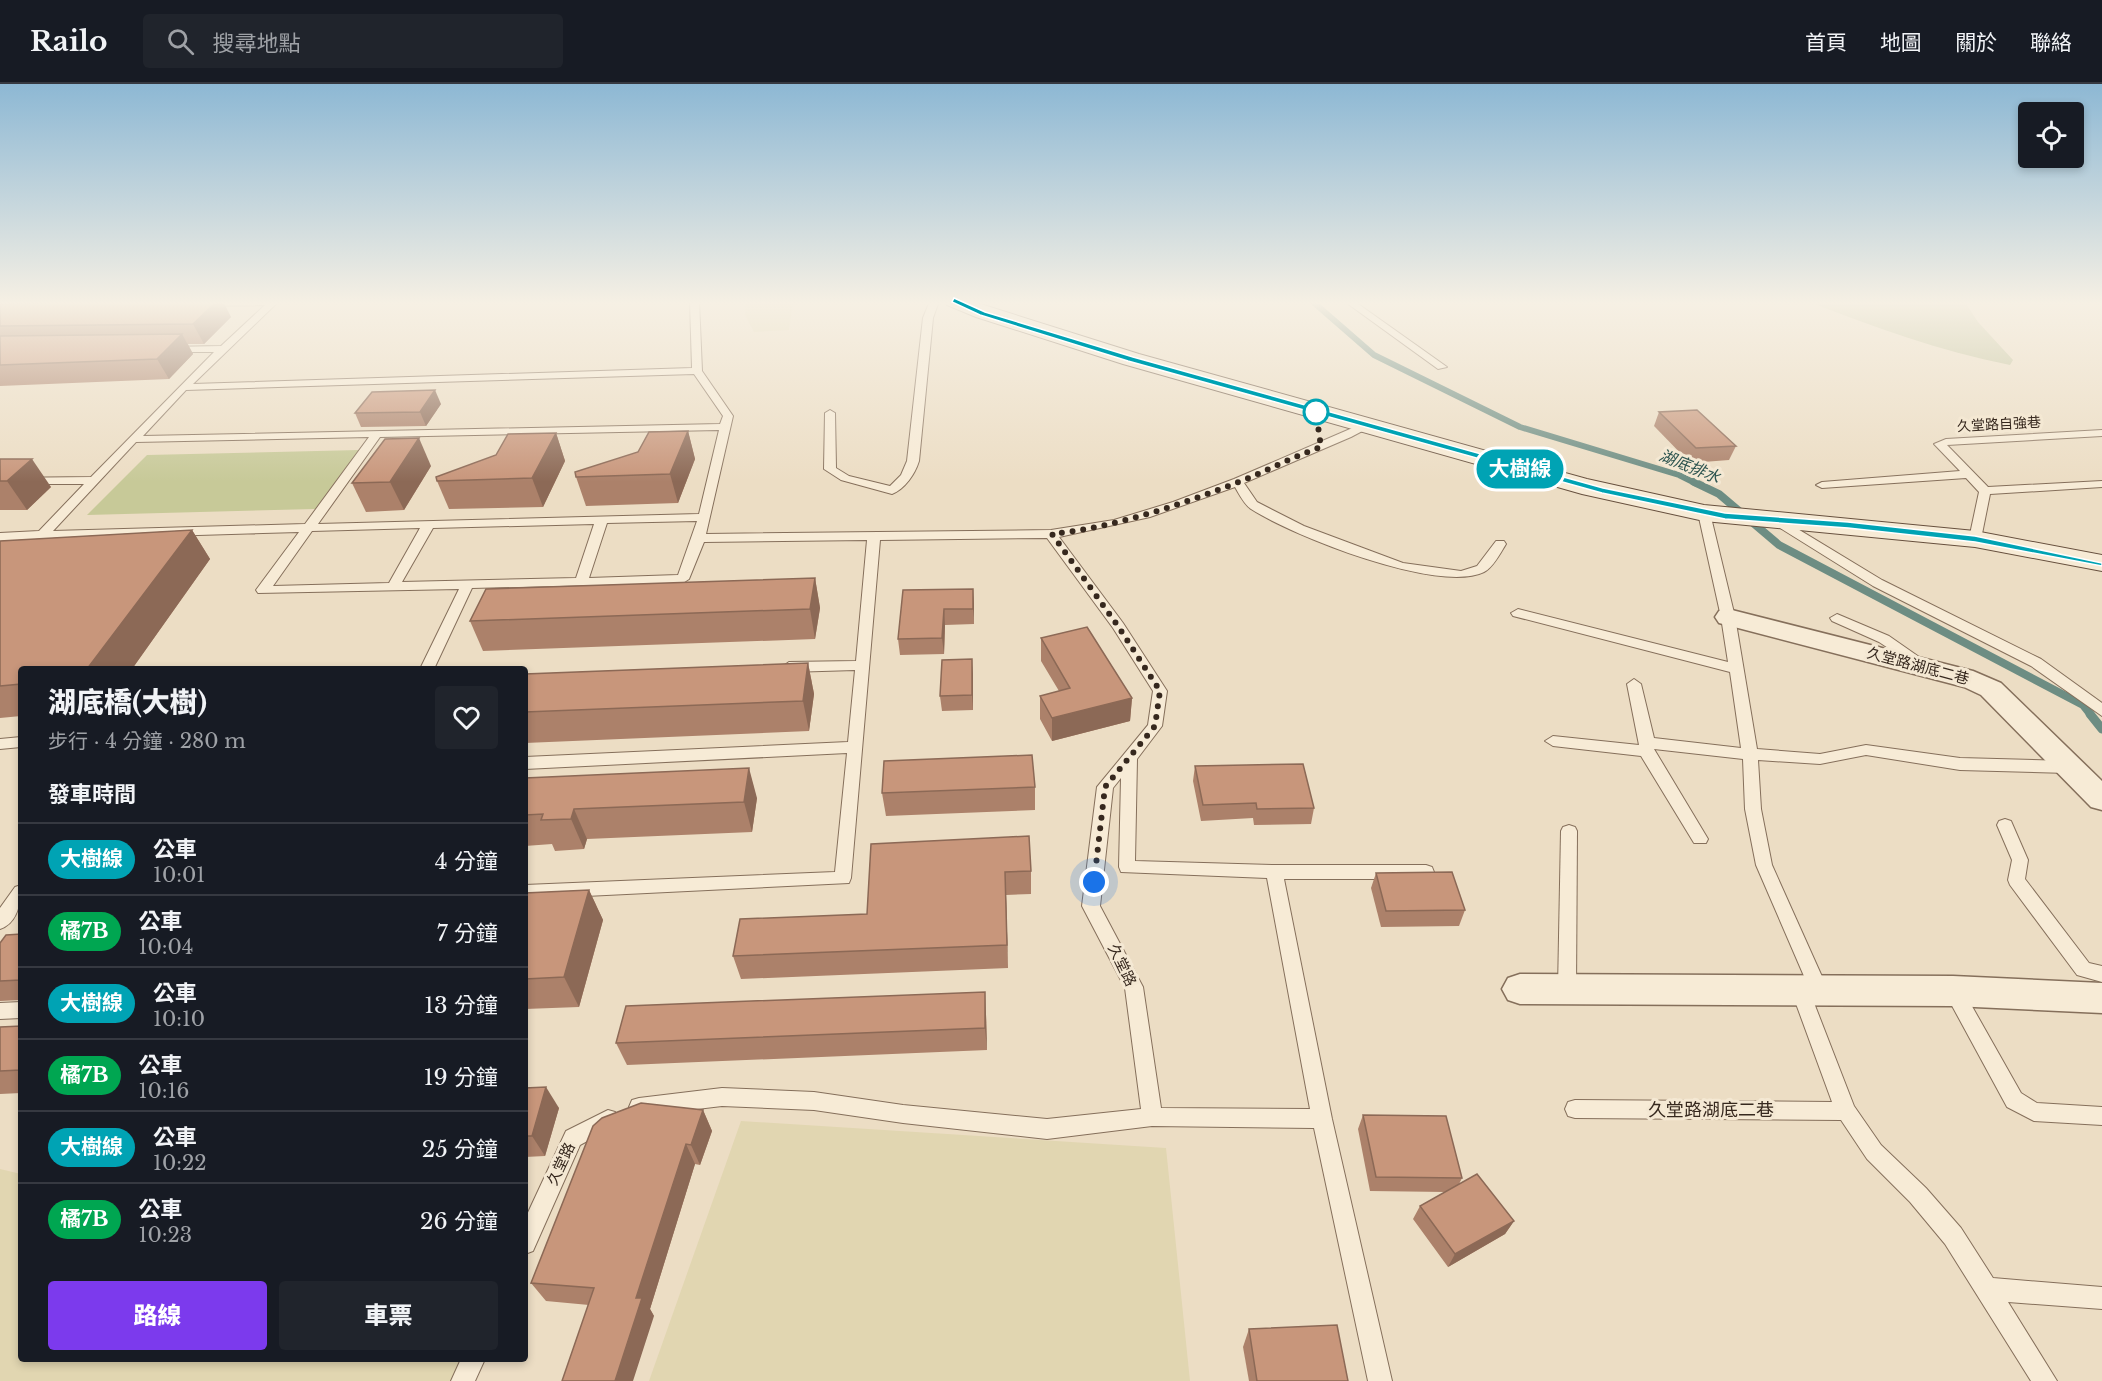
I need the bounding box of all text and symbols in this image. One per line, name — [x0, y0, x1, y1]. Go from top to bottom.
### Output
search box — [143, 14, 563, 68]
text: Railo — [30, 24, 107, 59]
icon: search — [164, 25, 197, 58]
text: 搜尋地點 — [212, 30, 300, 57]
text: 首頁 — [1805, 30, 1847, 56]
text: 地圖 — [1880, 30, 1922, 56]
text: 關於 — [1955, 30, 1997, 56]
text: 聯絡 — [2030, 30, 2072, 56]
map controls — [2018, 102, 2084, 168]
button: locate — [2018, 102, 2084, 168]
unlabelled marker — [1303, 399, 1329, 425]
street label: 久堂路自強巷 — [1957, 413, 2041, 435]
water label: 湖底排水 — [1657, 445, 1724, 488]
line badge: 大樹線 — [1486, 450, 1555, 488]
text: 大樹線 — [1489, 456, 1552, 482]
street label: 久堂路湖底二巷 — [1865, 643, 1971, 688]
text: 湖底橋(大樹) — [48, 685, 207, 720]
button: heart — [435, 686, 498, 749]
text: 步行 · 4 分鐘 · 280 m — [48, 729, 246, 753]
text: 發車時間 — [48, 781, 136, 808]
text: 公車 — [153, 836, 197, 863]
text: 大樹線 — [60, 846, 123, 872]
text: 4 分鐘 — [435, 848, 498, 875]
text: 10:01 — [153, 863, 205, 887]
your location — [1079, 867, 1109, 897]
text: 公車 — [139, 908, 183, 935]
text: 橘7B — [60, 918, 109, 944]
text: 7 分鐘 — [437, 920, 498, 947]
text: 10:04 — [139, 935, 193, 959]
street label: 久堂路 — [1104, 940, 1141, 989]
text: 公車 — [153, 980, 197, 1007]
text: 大樹線 — [60, 990, 123, 1016]
text: 13 分鐘 — [424, 992, 498, 1019]
text: 10:10 — [153, 1007, 205, 1031]
text: 公車 — [139, 1052, 183, 1079]
text: 橘7B — [60, 1062, 109, 1088]
text: 19 分鐘 — [424, 1064, 498, 1091]
text: 10:16 — [139, 1079, 189, 1103]
street label: 久堂路湖底二巷 — [1648, 1099, 1774, 1121]
text: 公車 — [153, 1124, 197, 1151]
text: 大樹線 — [60, 1134, 123, 1160]
text: 25 分鐘 — [422, 1136, 498, 1163]
street label: 久堂路 — [542, 1139, 579, 1188]
text: 10:22 — [153, 1151, 207, 1175]
text: 公車 — [139, 1196, 183, 1223]
text: 橘7B — [60, 1206, 109, 1232]
text: 26 分鐘 — [420, 1208, 498, 1235]
text: 10:23 — [139, 1223, 192, 1247]
button: 路線 — [48, 1281, 267, 1350]
button: 車票 — [279, 1281, 498, 1350]

